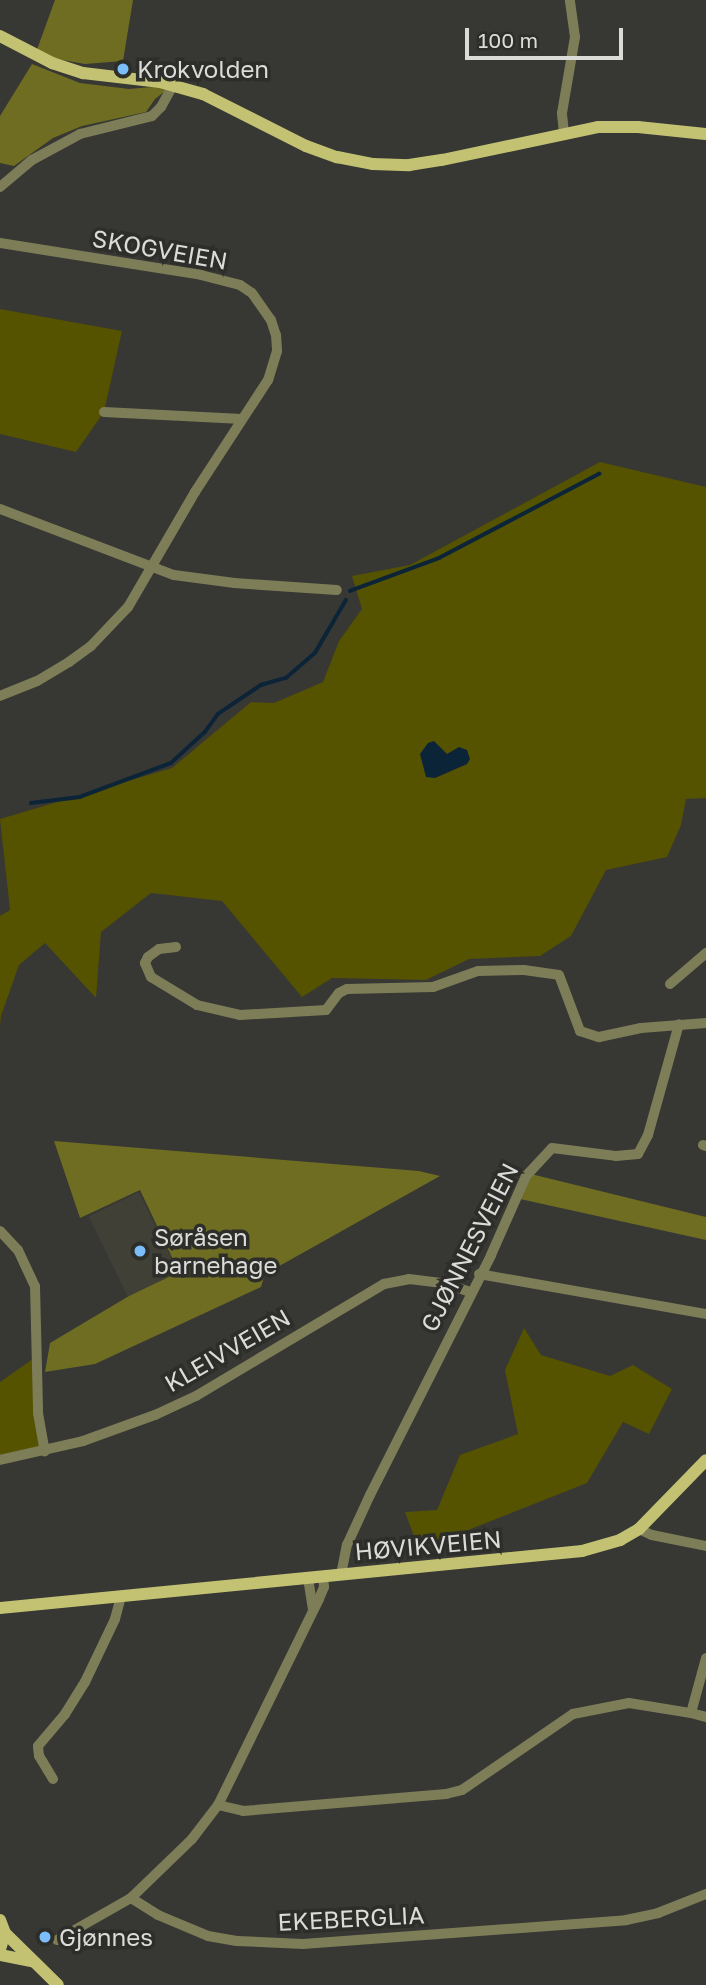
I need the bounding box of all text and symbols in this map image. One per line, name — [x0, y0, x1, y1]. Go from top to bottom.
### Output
scale bar — [468, 14, 626, 58]
text: 100 m — [478, 27, 538, 53]
place label: Krokvolden — [137, 55, 269, 83]
marker: Krokvolden — [115, 61, 131, 77]
street label: SKOGVEIEN — [90, 223, 230, 275]
street label: GJØNNESVEIEN — [414, 1158, 524, 1336]
place label: Søråsen barnehage — [154, 1223, 277, 1279]
marker: Søråsen barnehage — [132, 1243, 148, 1259]
street label: KLEIVVEIEN — [159, 1303, 295, 1397]
street label: HØVIKVEIEN — [353, 1524, 503, 1566]
street label: EKEBERGLIA — [277, 1900, 425, 1936]
place label: Gjønnes — [59, 1923, 153, 1951]
marker: Gjønnes — [37, 1929, 53, 1945]

